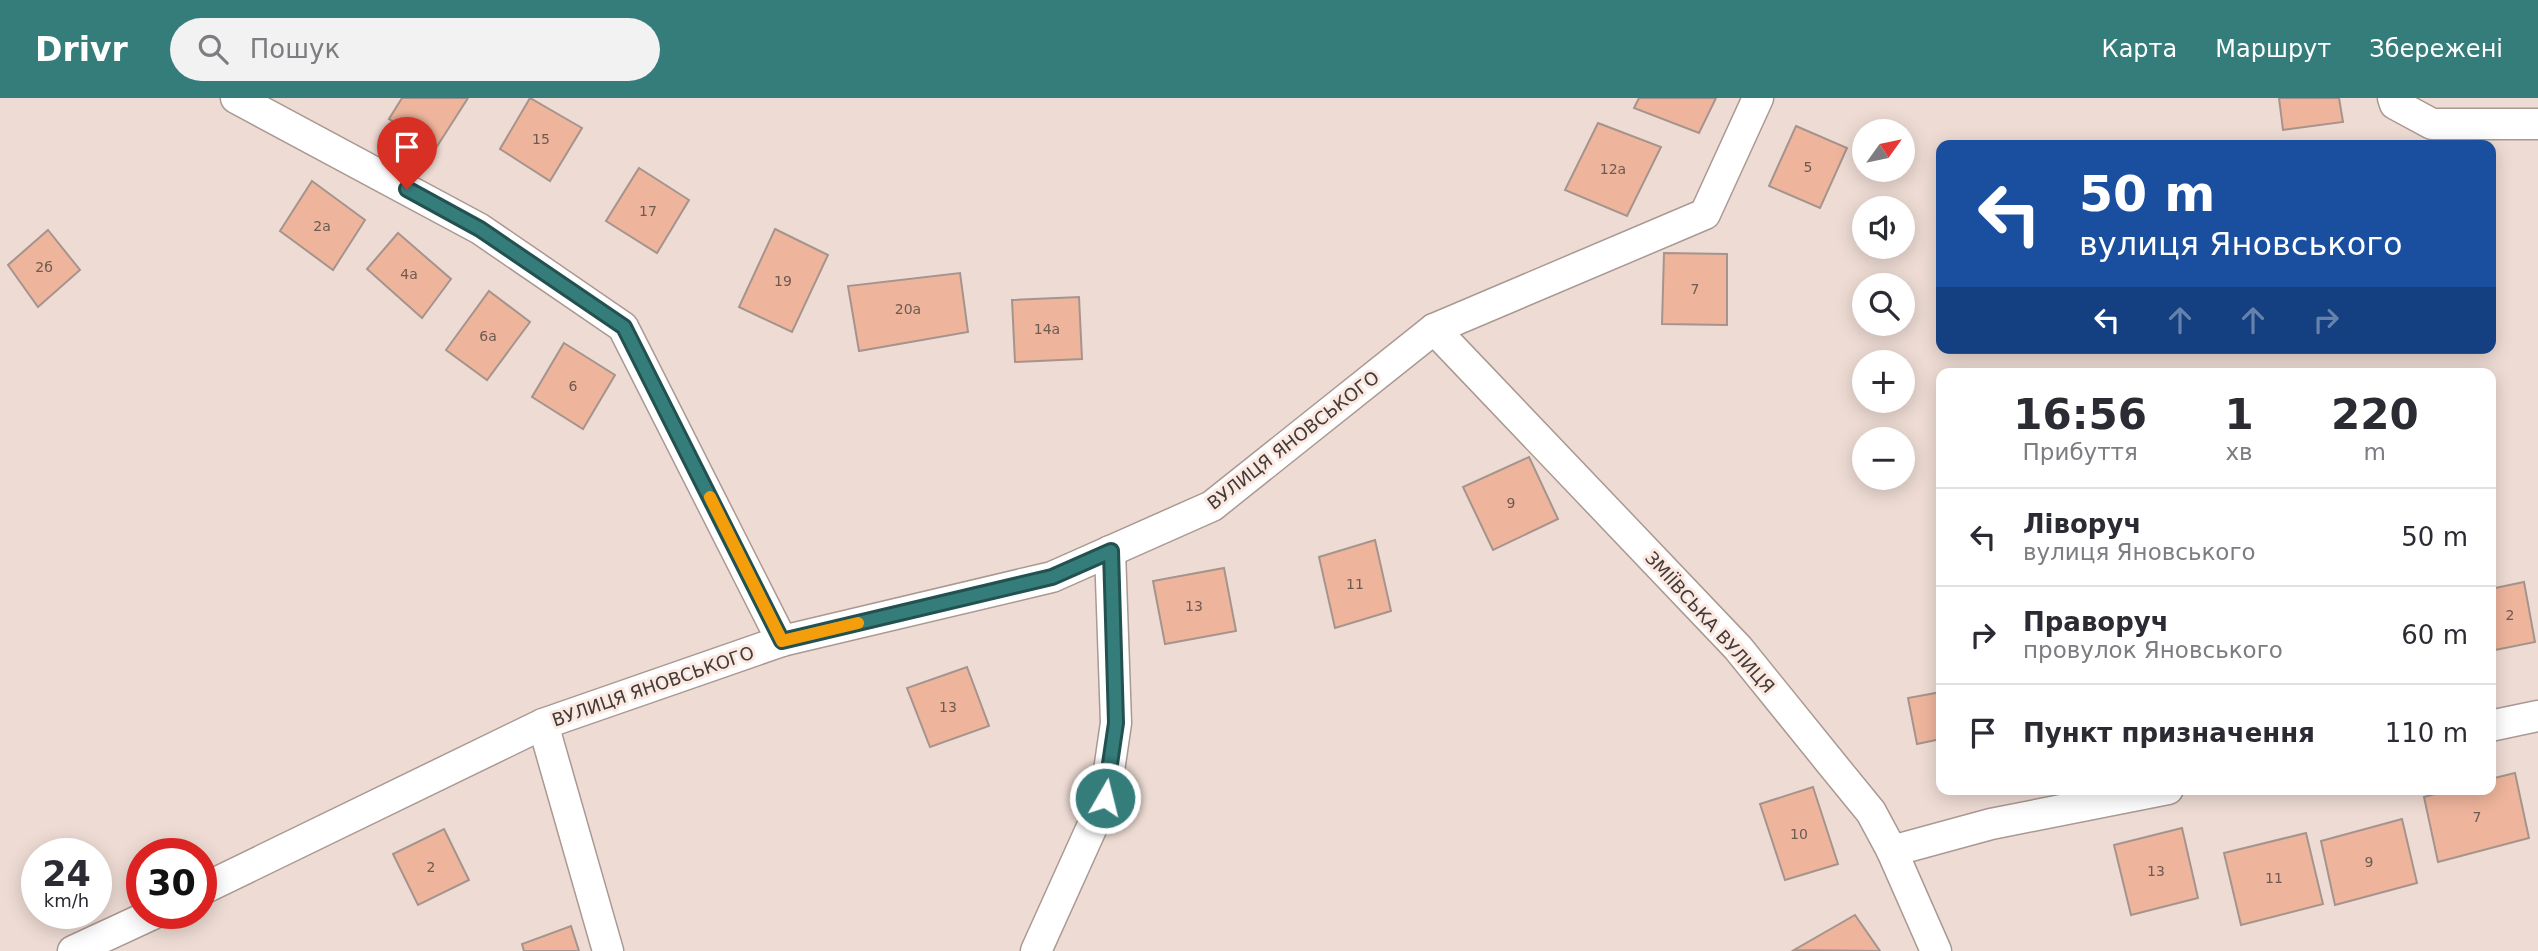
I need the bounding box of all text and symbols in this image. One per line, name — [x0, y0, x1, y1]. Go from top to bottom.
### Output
search box — [170, 18, 660, 81]
text: Drivr — [35, 30, 128, 69]
icon: search — [194, 30, 232, 68]
text: Пошук — [250, 34, 340, 64]
text: Карта — [2102, 35, 2177, 63]
text: Маршрут — [2215, 35, 2331, 63]
text: Збережені — [2369, 35, 2503, 63]
pin — [377, 117, 437, 189]
north arrow — [1852, 119, 1914, 182]
map controls — [1852, 119, 1915, 490]
icon: arrive — [388, 128, 426, 166]
house number: 15 — [532, 131, 550, 147]
house number: 5 — [1804, 159, 1812, 175]
house number: 12а — [1600, 161, 1626, 177]
text: 50 m — [2079, 166, 2215, 223]
icon: left — [1964, 168, 2055, 259]
button: sound — [1852, 196, 1915, 259]
house number: 17 — [639, 203, 657, 219]
house number: 2а — [313, 218, 331, 234]
text: вулиця Яновського — [2079, 225, 2403, 263]
house number: 2б — [35, 259, 53, 275]
house number: 4а — [400, 266, 418, 282]
house number: 19 — [774, 273, 792, 289]
button: search — [1852, 273, 1915, 336]
house number: 7 — [1691, 281, 1699, 297]
house number: 20а — [895, 301, 921, 317]
icon: left — [2088, 301, 2126, 339]
icon: ahead — [2161, 301, 2199, 339]
icon: ahead — [2234, 301, 2272, 339]
icon: right — [2307, 301, 2345, 339]
house number: 14а — [1034, 321, 1060, 337]
house number: 6а — [479, 328, 497, 344]
button: + — [1852, 350, 1915, 413]
street label: ВУЛИЦЯ ЯНОВСЬКОГО — [1203, 366, 1383, 514]
house number: 6 — [569, 378, 578, 394]
text: 16:56 — [2013, 390, 2147, 439]
text: 1 — [2224, 390, 2254, 439]
text: 220 — [2331, 390, 2419, 439]
button: − — [1852, 427, 1915, 490]
text: Прибуття — [2023, 439, 2138, 465]
text: хв — [2225, 439, 2253, 465]
text: m — [2364, 439, 2386, 465]
house number: 9 — [1507, 495, 1515, 511]
text: Ліворуч — [2023, 509, 2141, 539]
icon: left — [1964, 518, 2002, 556]
text: 50 m — [2401, 522, 2468, 552]
text: вулиця Яновського — [2023, 539, 2256, 565]
street label: ЗМІЇВСЬКА ВУЛИЦЯ — [1641, 547, 1779, 697]
house number: 11 — [1346, 576, 1364, 592]
house number: 13 — [1185, 598, 1203, 614]
text: Праворуч — [2023, 607, 2169, 637]
house number: 2 — [2506, 607, 2514, 623]
icon: right — [1964, 616, 2002, 654]
text: 60 m — [2401, 620, 2468, 650]
text: провулок Яновського — [2023, 637, 2283, 663]
street label: ВУЛИЦЯ ЯНОВСЬКОГО — [549, 642, 757, 730]
house number: 13 — [939, 699, 957, 715]
icon: arrive — [1964, 714, 2002, 752]
text: Пункт призначення — [2023, 718, 2315, 748]
text: 110 m — [2385, 718, 2468, 748]
position arrow — [1068, 761, 1142, 835]
house number: 7 — [2473, 809, 2481, 825]
house number: 10 — [1790, 826, 1808, 842]
speed limit sign: 30 — [126, 838, 217, 929]
text: 24 — [42, 854, 91, 894]
house number: 9 — [2365, 854, 2373, 870]
house number: 2 — [427, 859, 435, 875]
house number: 13 — [2147, 863, 2165, 879]
house number: 11 — [2265, 870, 2283, 886]
text: km/h — [44, 890, 89, 911]

